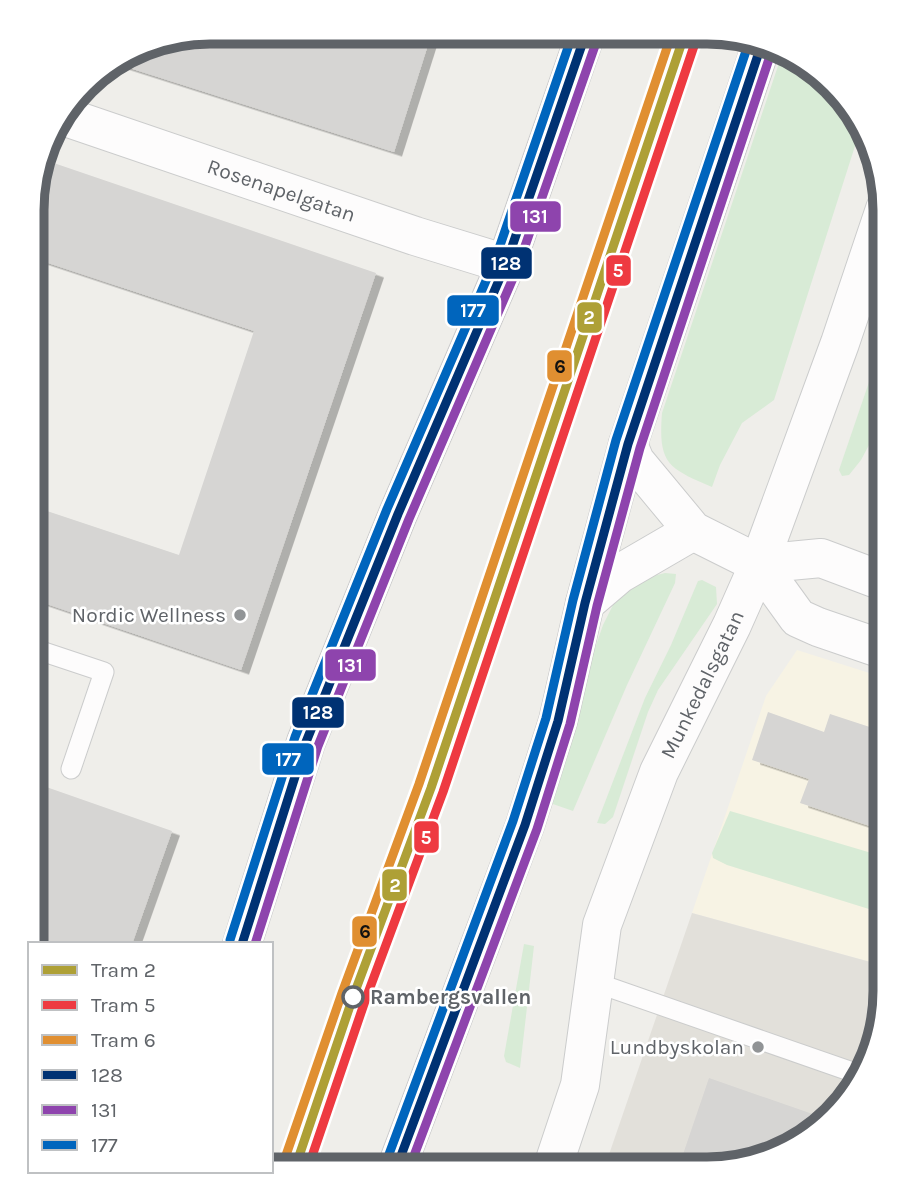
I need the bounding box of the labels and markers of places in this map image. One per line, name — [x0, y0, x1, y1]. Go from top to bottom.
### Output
place label: Nordic Wellness — [72, 603, 226, 627]
marker: Nordic Wellness — [232, 607, 248, 623]
place label: Rambergsvallen — [370, 985, 531, 1009]
marker: Rambergsvallen — [342, 986, 364, 1008]
place label: Lundbyskolan — [610, 1035, 744, 1059]
marker: Lundbyskolan — [750, 1039, 766, 1055]

